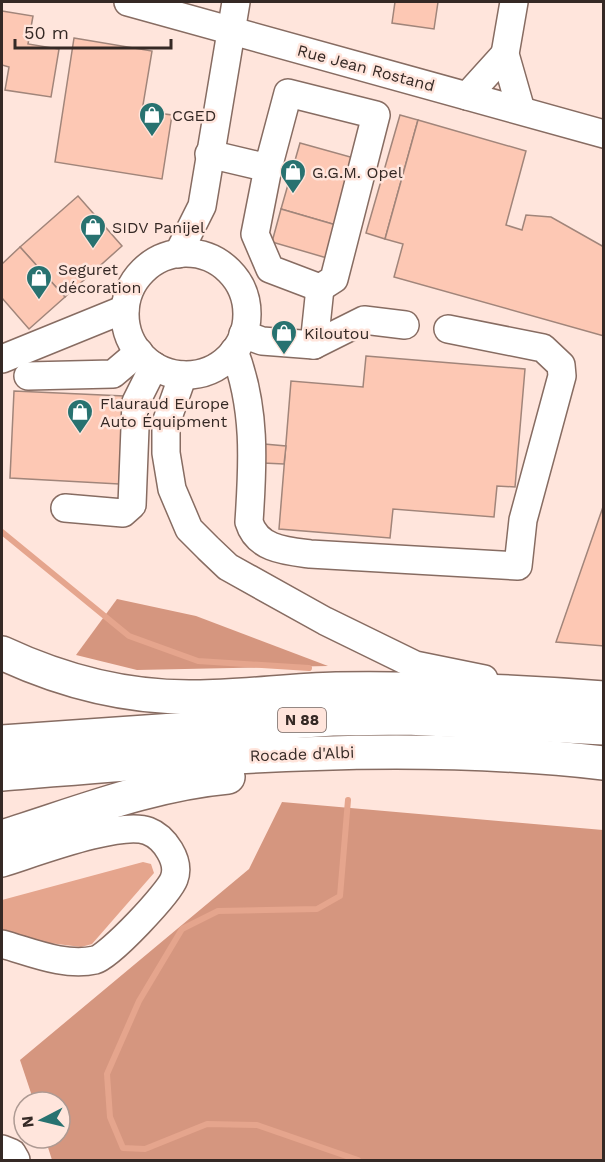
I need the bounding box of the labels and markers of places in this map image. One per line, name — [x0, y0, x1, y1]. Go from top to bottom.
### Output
shop icon: CGED — [137, 100, 167, 138]
place label: CGED — [172, 106, 216, 125]
shop icon: G.G.M. Opel — [278, 157, 308, 195]
place label: G.G.M. Opel — [312, 163, 403, 182]
shop icon: SIDV Panijel — [78, 212, 108, 250]
place label: SIDV Panijel — [112, 218, 205, 237]
place label: Seguret décoration — [58, 260, 141, 297]
shop icon: Seguret décoration — [24, 263, 54, 301]
shop icon: Kiloutou — [269, 318, 299, 356]
place label: Kiloutou — [304, 324, 369, 343]
place label: Flauraud Europe Auto Équipment — [100, 394, 229, 431]
shop icon: Flauraud Europe Auto Équipment — [65, 397, 95, 435]

